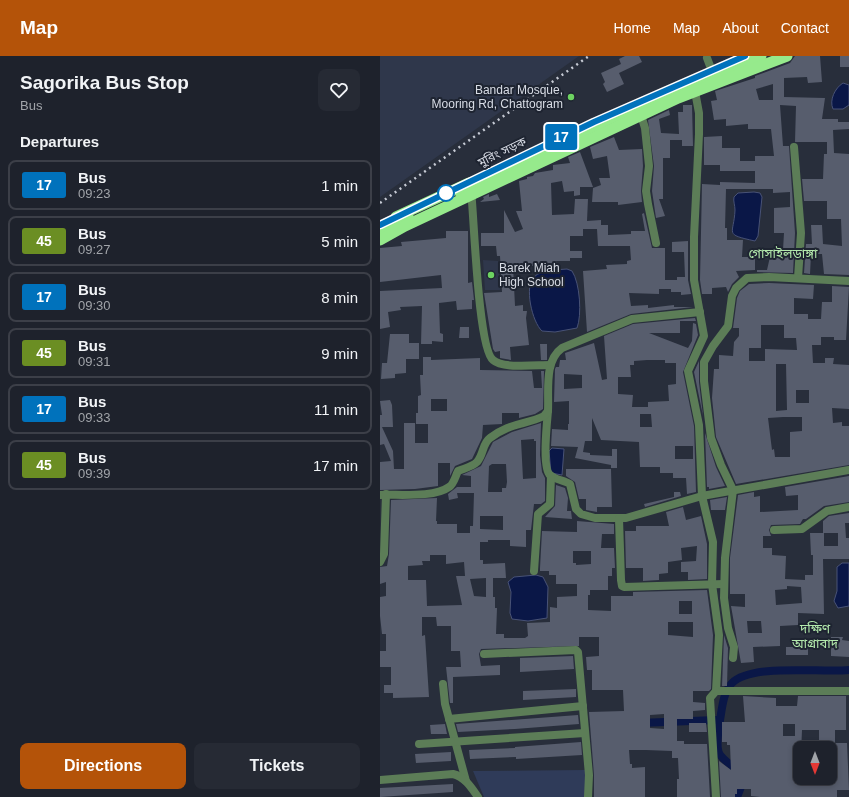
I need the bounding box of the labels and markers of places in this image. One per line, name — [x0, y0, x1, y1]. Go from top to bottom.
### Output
place label: Bandar Mosque, Mooring Rd, Chattogram — [432, 83, 563, 111]
marker: Bandar Mosque, Mooring Rd, Chattogram — [566, 92, 576, 102]
unlabelled marker — [437, 184, 455, 202]
place label: Barek Miah High School — [499, 261, 564, 289]
marker: Barek Miah High School — [486, 270, 496, 280]

